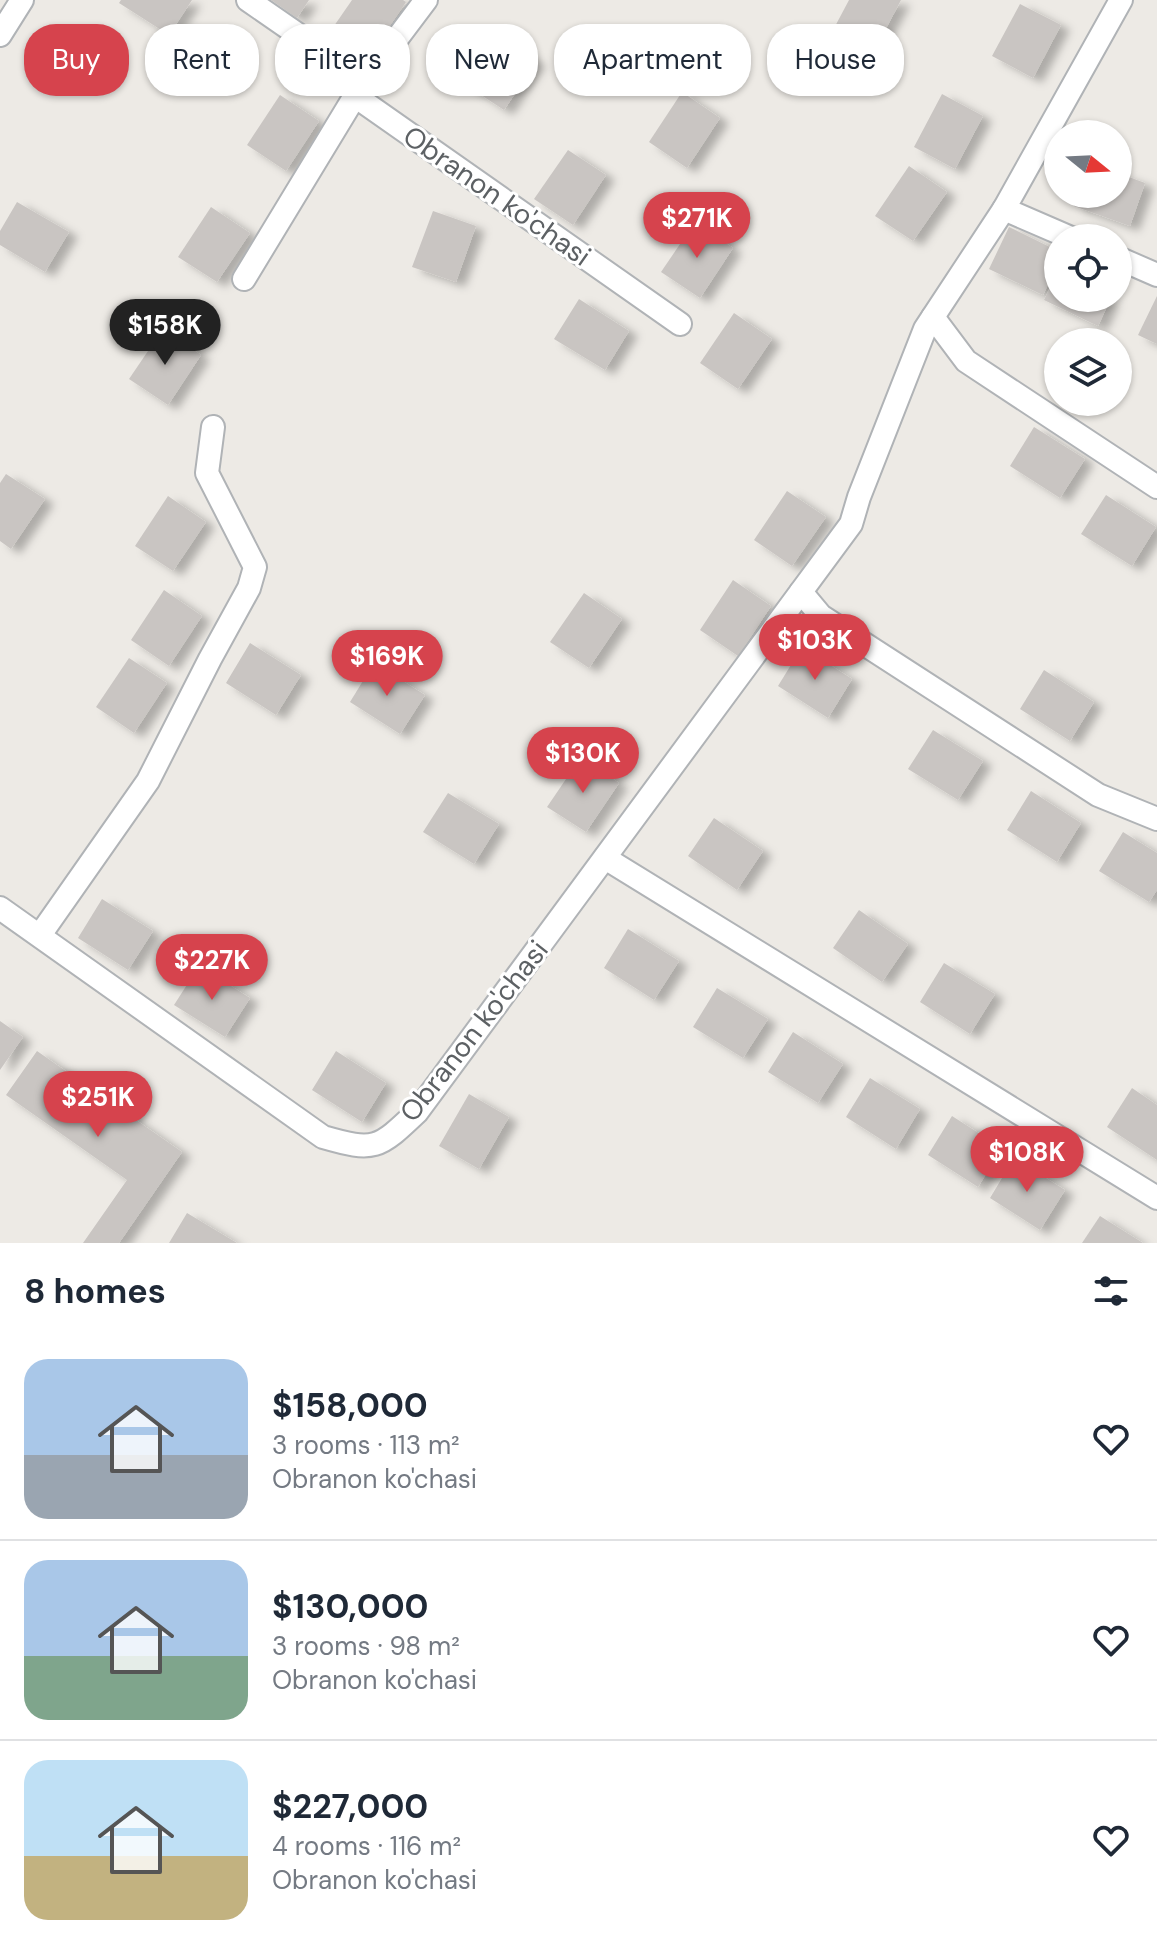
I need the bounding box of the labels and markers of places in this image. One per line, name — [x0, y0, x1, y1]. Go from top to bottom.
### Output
pin: $271K — [641, 192, 753, 260]
pin: $158K — [109, 299, 221, 367]
pin: $103K — [759, 614, 871, 682]
pin: $169K — [331, 630, 443, 698]
pin: $130K — [527, 727, 639, 795]
pin: $227K — [156, 934, 268, 1002]
pin: $251K — [42, 1071, 154, 1139]
pin: $108K — [971, 1126, 1083, 1194]

